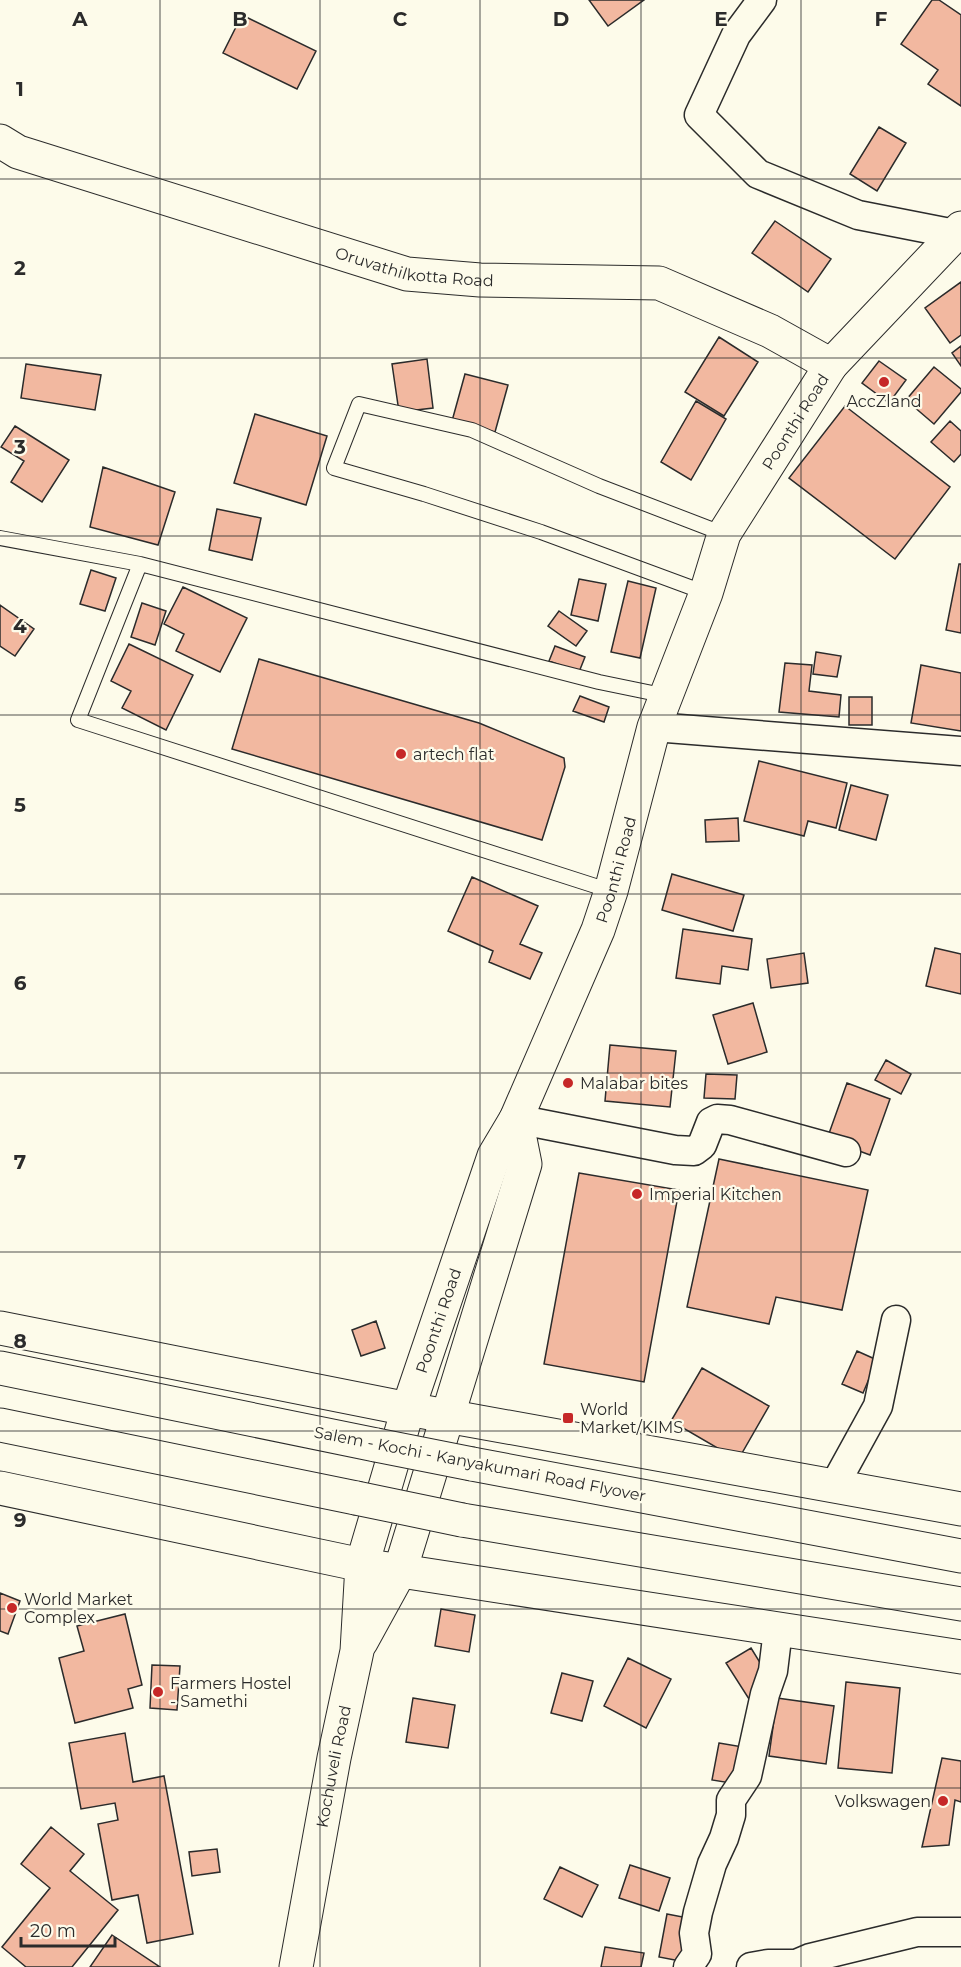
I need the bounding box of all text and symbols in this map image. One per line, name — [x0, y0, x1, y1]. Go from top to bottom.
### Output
text: A — [71, 7, 88, 31]
text: B — [232, 7, 248, 31]
text: C — [393, 7, 408, 31]
text: D — [553, 7, 569, 31]
text: E — [714, 7, 728, 31]
text: F — [875, 7, 888, 31]
text: 1 — [16, 77, 24, 101]
street label: Oruvathilkotta Road — [333, 243, 494, 290]
text: 2 — [14, 256, 26, 280]
street label: Poonthi Road — [758, 370, 833, 473]
marker: AccZland — [877, 375, 891, 389]
place label: AccZland — [846, 392, 922, 411]
text: 3 — [13, 435, 26, 459]
text: 4 — [13, 614, 27, 638]
place label: artech flat — [413, 745, 495, 764]
marker: artech flat — [394, 747, 408, 761]
text: 5 — [14, 793, 26, 817]
street label: Poonthi Road — [592, 814, 640, 925]
text: 6 — [14, 971, 27, 995]
place label: Malabar bites — [580, 1074, 688, 1093]
marker: Malabar bites — [561, 1076, 575, 1090]
text: 7 — [14, 1150, 26, 1174]
place label: Imperial Kitchen — [649, 1185, 782, 1204]
marker: Imperial Kitchen — [630, 1187, 644, 1201]
street label: Poonthi Road — [411, 1266, 465, 1376]
text: 8 — [13, 1329, 27, 1353]
place label: World Market/KIMS — [580, 1400, 683, 1437]
marker: World Market/KIMS — [561, 1411, 575, 1425]
street label: Salem - Kochi - Kanyakumari Road Flyover — [312, 1422, 648, 1506]
text: 9 — [14, 1508, 26, 1532]
place label: World Market Complex — [24, 1590, 133, 1627]
marker: World Market Complex — [5, 1601, 19, 1615]
place label: Farmers Hostel - Samethi — [170, 1674, 292, 1711]
marker: Farmers Hostel - Samethi — [151, 1685, 165, 1699]
street label: Kochuveli Road — [312, 1703, 355, 1829]
place label: Volkswagen — [835, 1792, 931, 1811]
marker: Volkswagen — [936, 1794, 950, 1808]
scale bar — [21, 1910, 116, 1948]
text: 20 m — [30, 1920, 76, 1942]

